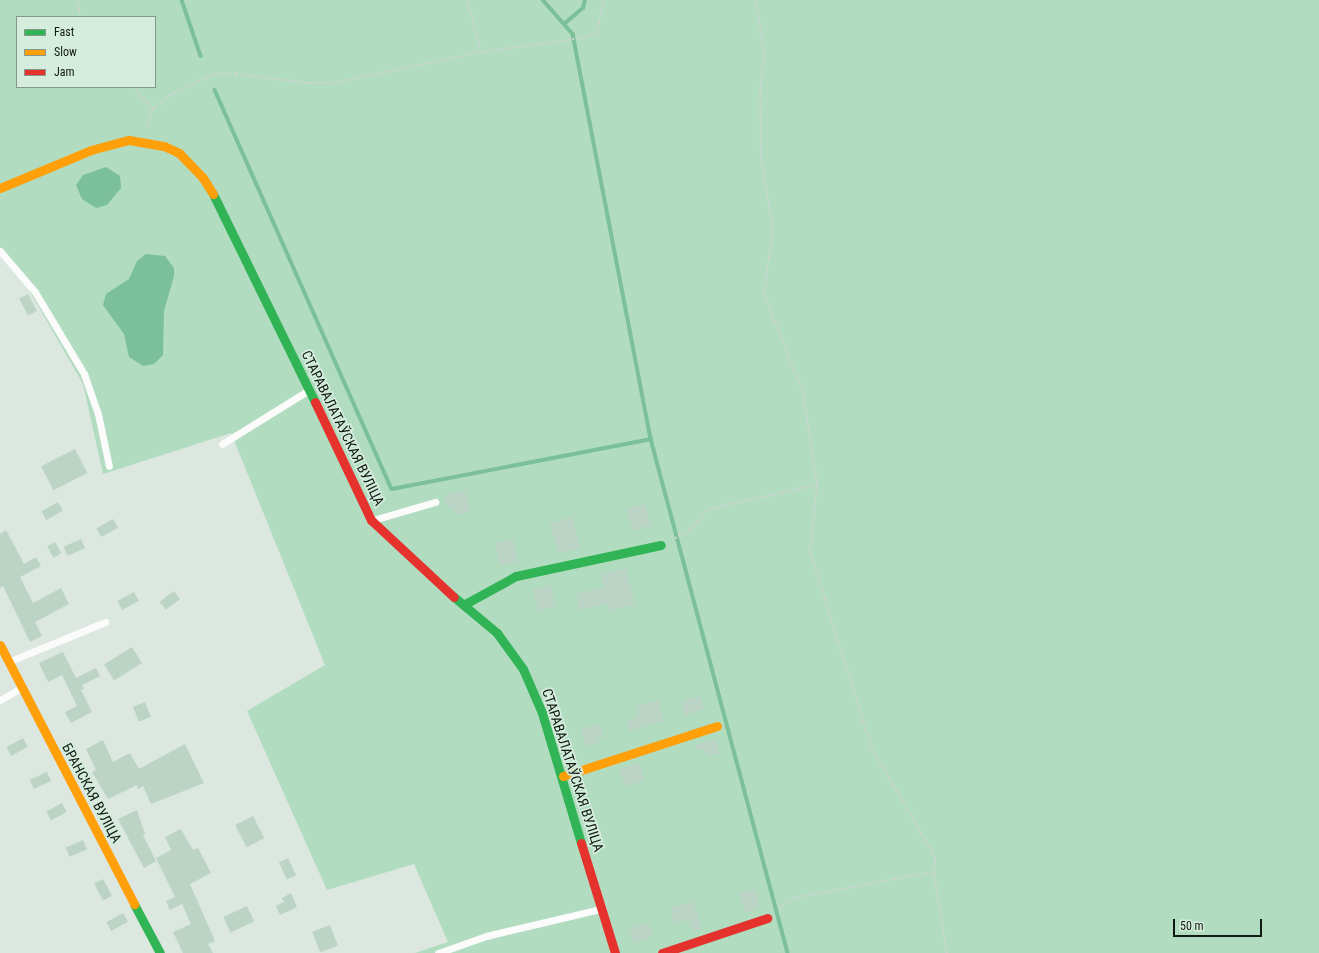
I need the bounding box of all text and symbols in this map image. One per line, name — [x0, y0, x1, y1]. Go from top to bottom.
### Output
legend — [16, 16, 156, 88]
text: Fast — [54, 25, 74, 39]
text: Slow — [54, 45, 77, 59]
text: Jam — [54, 65, 75, 79]
street label: СТАРАВАЛАТАЎСКАЯ ВУЛІЦА — [298, 348, 388, 508]
street label: СТАРАВАЛАТАЎСКАЯ ВУЛІЦА — [539, 686, 607, 854]
street label: БРАНСКАЯ ВУЛІЦА — [59, 740, 125, 846]
scale bar — [1175, 911, 1264, 937]
text: 50 m — [1180, 919, 1204, 933]

